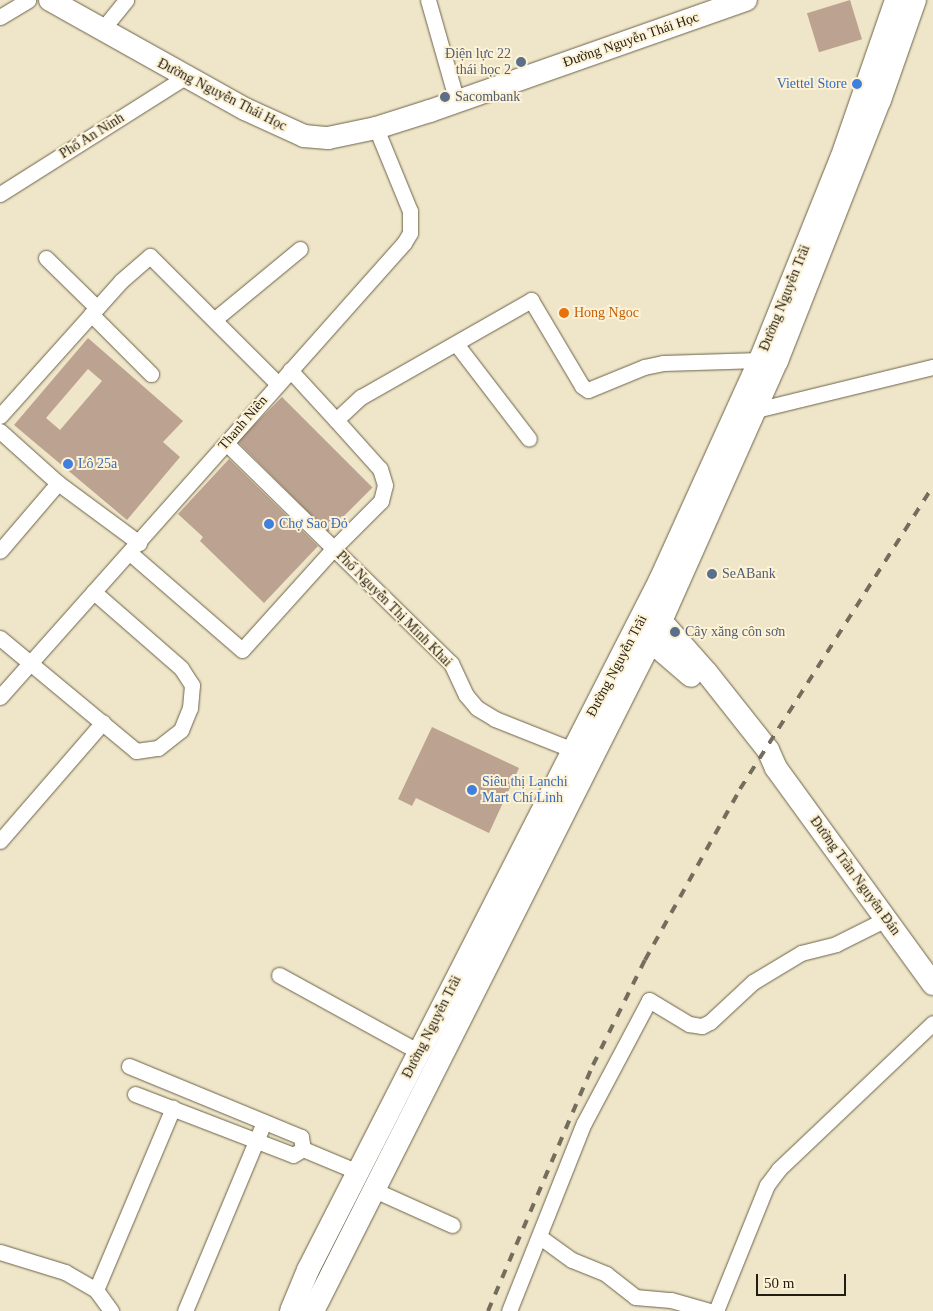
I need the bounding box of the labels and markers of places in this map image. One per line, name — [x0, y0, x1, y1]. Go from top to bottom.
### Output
place label: Điện lực 22 thái học 2 — [445, 46, 511, 78]
marker: Điện lực 22 thái học 2 — [515, 56, 527, 68]
place label: Viettel Store — [777, 76, 847, 92]
marker: Viettel Store — [851, 78, 863, 90]
place label: Sacombank — [455, 89, 520, 105]
marker: Sacombank — [439, 91, 451, 103]
place label: Hong Ngoc — [574, 305, 639, 321]
marker: Hong Ngoc — [558, 307, 570, 319]
place label: Lô 25a — [78, 456, 117, 472]
marker: Lô 25a — [62, 458, 74, 470]
place label: Chợ Sao Đỏ — [279, 516, 348, 532]
marker: Chợ Sao Đỏ — [263, 518, 275, 530]
place label: SeABank — [722, 566, 776, 582]
marker: SeABank — [706, 568, 718, 580]
place label: Cây xăng côn sơn — [685, 624, 785, 640]
marker: Cây xăng côn sơn — [669, 626, 681, 638]
place label: Siêu thị Lanchi Mart Chí Linh — [482, 774, 568, 806]
marker: Siêu thị Lanchi Mart Chí Linh — [466, 784, 478, 796]

